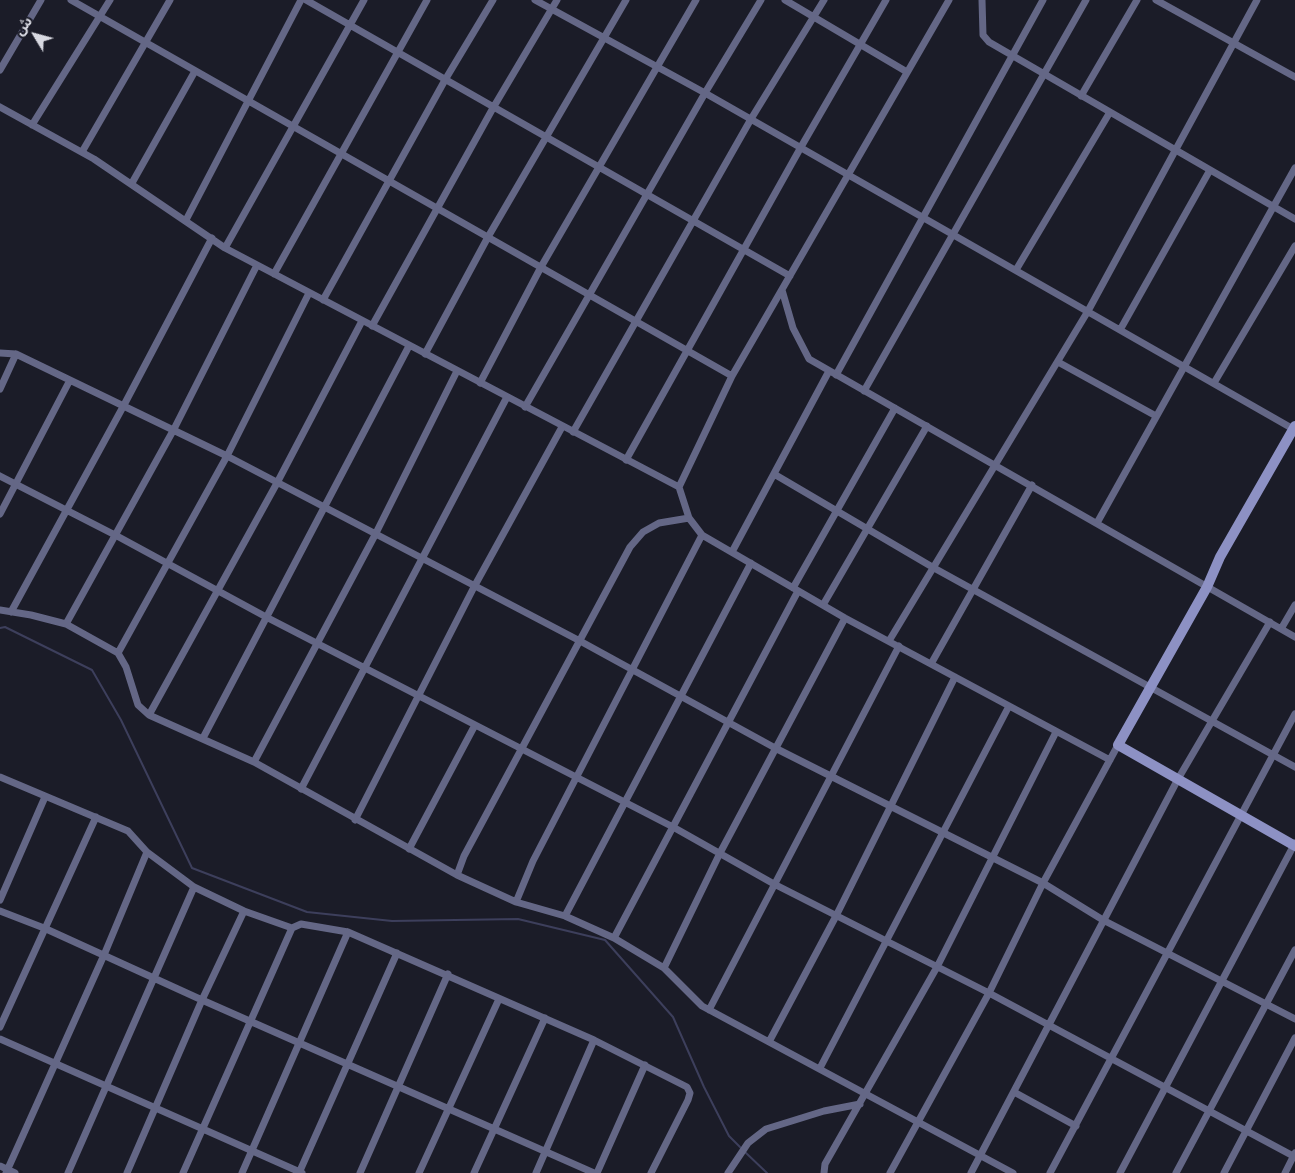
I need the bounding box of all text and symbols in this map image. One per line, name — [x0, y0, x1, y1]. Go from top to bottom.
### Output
north arrow — [10, 10, 60, 60]
text: ش — [9, 12, 36, 39]

